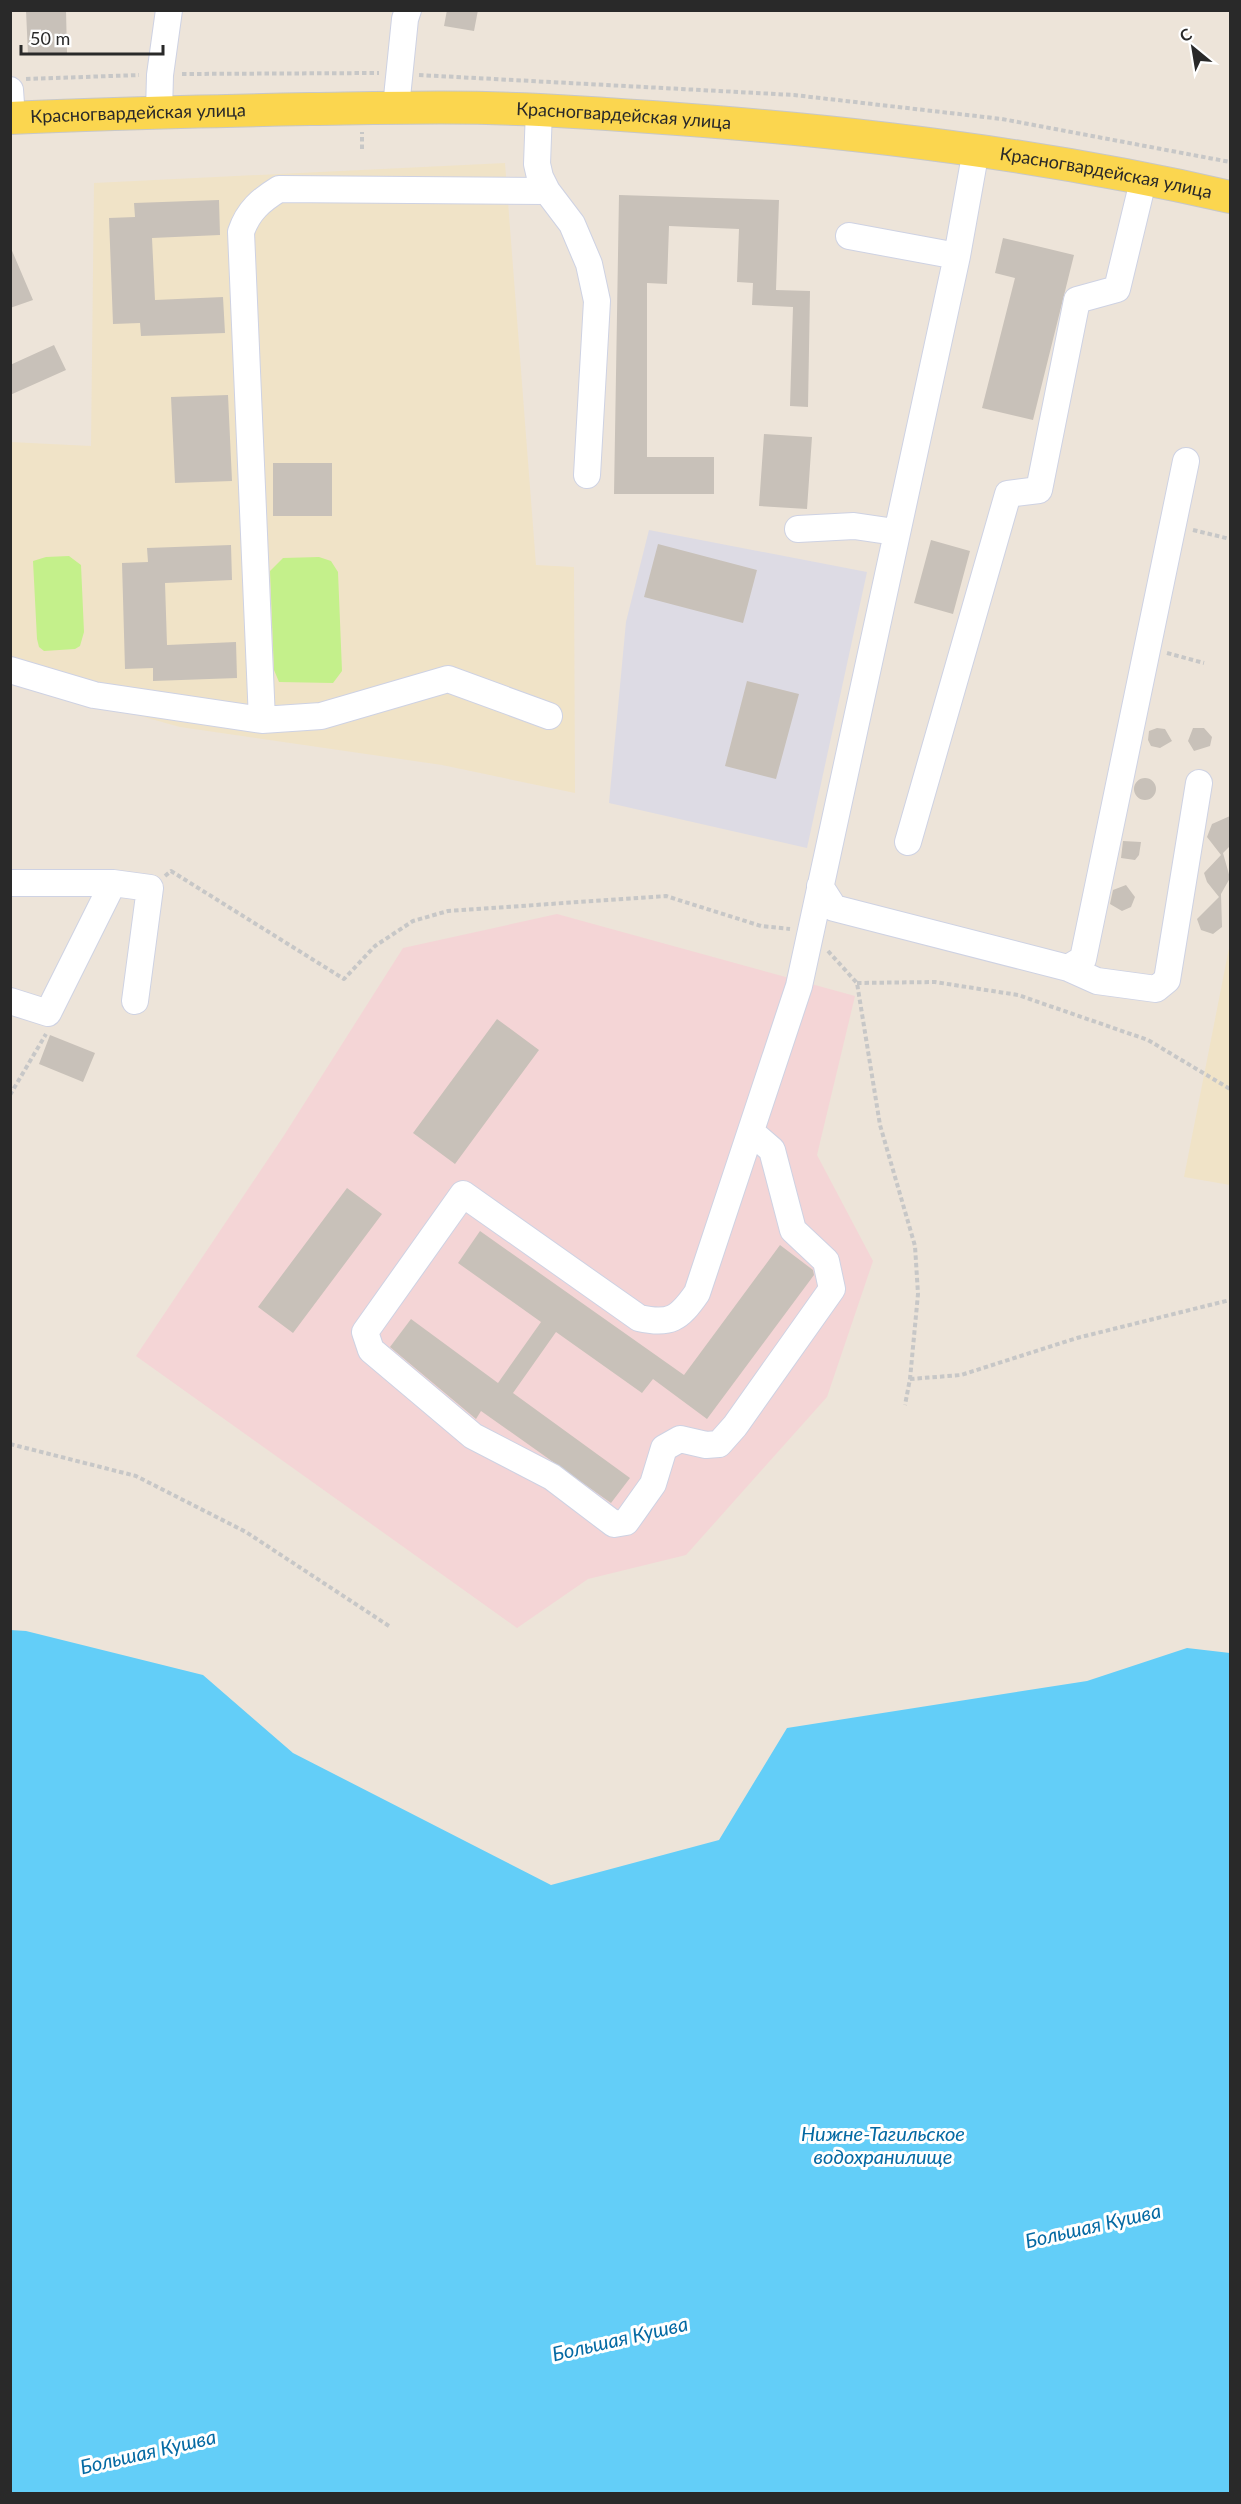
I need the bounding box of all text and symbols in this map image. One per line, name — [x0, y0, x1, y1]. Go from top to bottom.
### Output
scale bar — [21, 18, 164, 56]
north arrow — [1163, 18, 1223, 78]
text: С — [1176, 23, 1195, 45]
text: 50 m — [30, 27, 70, 49]
street label: Красногвардейская улица — [516, 97, 732, 133]
street label: Красногвардейская улица — [30, 98, 246, 127]
street label: Красногвардейская улица — [998, 142, 1214, 203]
water label: Нижне-Тагильское водохранилище — [801, 2121, 965, 2168]
water label: Большая Кушва — [1023, 2198, 1163, 2252]
water label: Большая Кушва — [550, 2311, 690, 2365]
water label: Большая Кушва — [78, 2424, 218, 2478]

